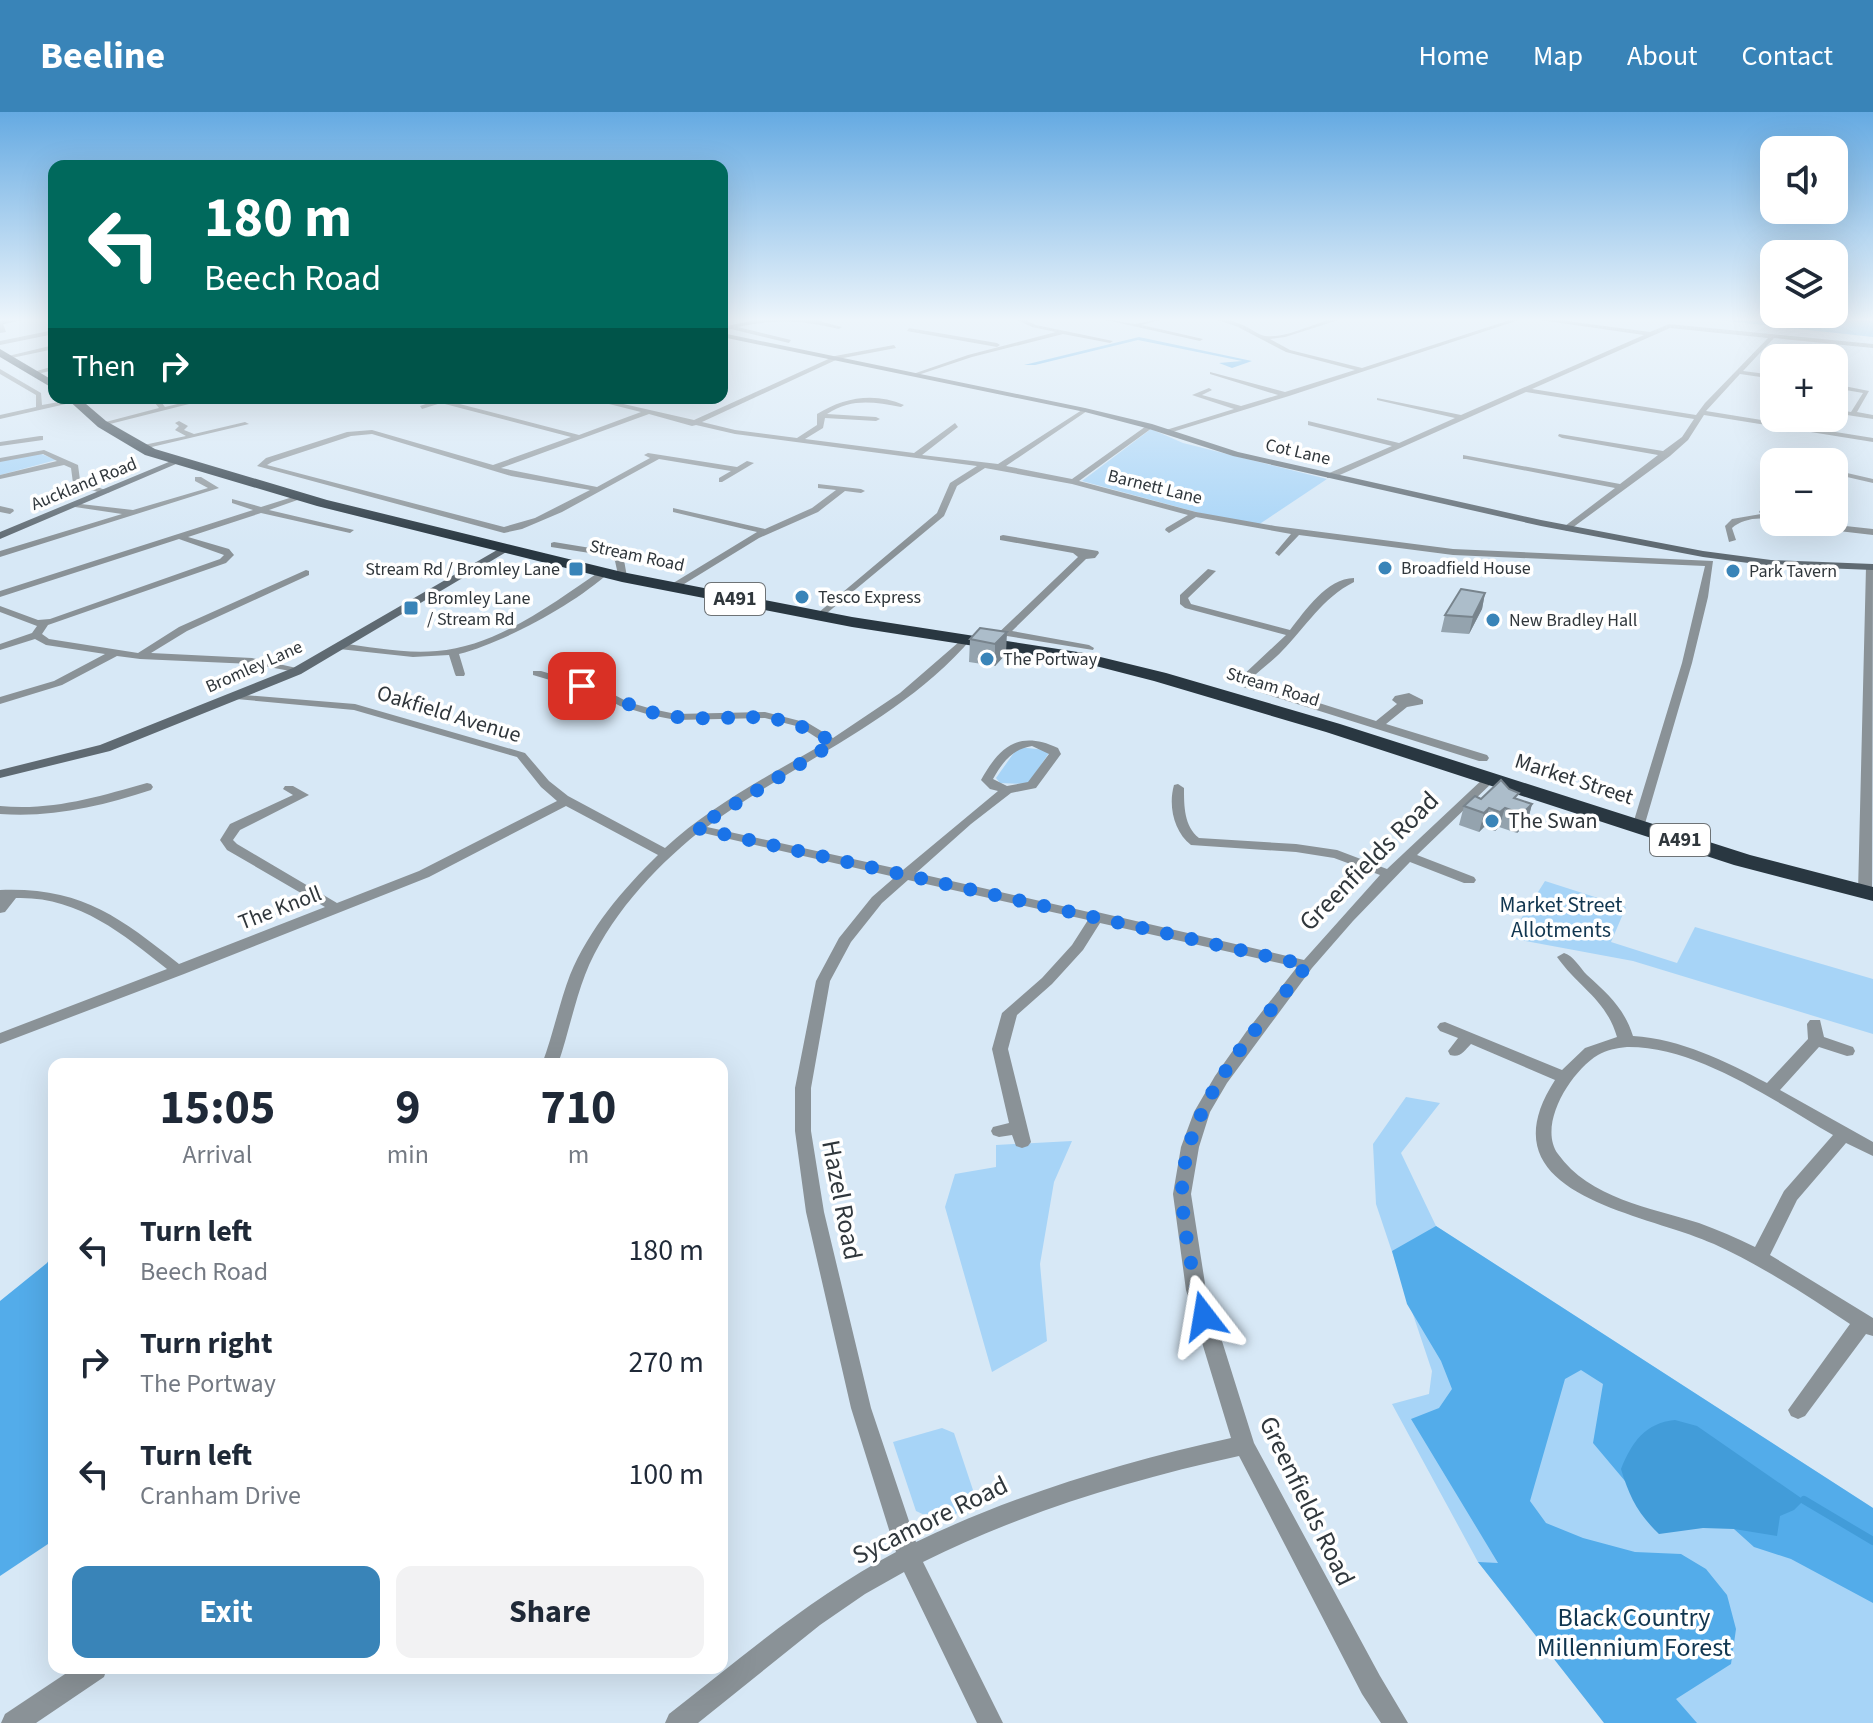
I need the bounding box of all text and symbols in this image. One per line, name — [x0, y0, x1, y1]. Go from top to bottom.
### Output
text: Beeline — [40, 29, 165, 83]
text: Home — [1418, 36, 1489, 76]
text: Map — [1533, 36, 1583, 76]
text: About — [1627, 36, 1698, 76]
text: Contact — [1742, 36, 1833, 76]
map controls — [1760, 136, 1848, 536]
button: sound — [1760, 136, 1848, 224]
text: 180 m — [204, 179, 352, 258]
icon: left — [72, 192, 176, 296]
button: layers — [1760, 240, 1848, 328]
text: Beech Road — [204, 253, 381, 304]
icon: right — [152, 344, 196, 388]
button: + — [1760, 344, 1848, 432]
text: Then — [72, 345, 136, 388]
street label: Cot Lane — [1263, 432, 1333, 472]
button: − — [1760, 448, 1848, 536]
street label: Auckland Road — [27, 451, 141, 517]
street label: Barnett Lane — [1105, 463, 1205, 511]
street label: Stream Road — [587, 534, 687, 578]
place label: Broadfield House — [1401, 556, 1531, 581]
place label: Stream Rd / Bromley Lane — [365, 557, 560, 582]
marker: Broadfield House — [1376, 559, 1394, 577]
place label: Park Tavern — [1749, 559, 1837, 584]
marker: Stream Rd / Bromley Lane — [567, 560, 585, 578]
marker: Park Tavern — [1724, 562, 1742, 580]
road number: A491 — [705, 583, 765, 615]
place label: Tesco Express — [818, 585, 921, 610]
place label: Bromley Lane / Stream Rd — [427, 586, 531, 632]
marker: Tesco Express — [793, 588, 811, 606]
marker: Bromley Lane / Stream Rd — [402, 599, 420, 617]
place label: New Bradley Hall — [1509, 608, 1637, 633]
marker: New Bradley Hall — [1484, 611, 1502, 629]
street label: Bromley Lane — [202, 634, 306, 699]
place label: The Portway — [1003, 647, 1098, 672]
marker: The Portway — [978, 650, 996, 668]
pin — [548, 652, 616, 720]
street label: Stream Road — [1223, 661, 1323, 713]
icon: arrive — [560, 664, 604, 708]
street label: Oakfield Avenue — [373, 677, 525, 751]
street label: Market Street — [1511, 745, 1638, 813]
street label: Greenfields Road — [1291, 783, 1447, 939]
place label: The Swan — [1508, 805, 1598, 837]
marker: The Swan — [1483, 812, 1501, 830]
road number: A491 — [1650, 824, 1710, 856]
street label: The Knoll — [234, 877, 326, 939]
park label: Market Street Allotments — [1500, 889, 1623, 946]
text: 15:05 — [159, 1074, 275, 1142]
text: 9 — [395, 1074, 421, 1142]
text: 710 — [540, 1074, 616, 1142]
text: Arrival — [182, 1136, 252, 1173]
text: min — [387, 1136, 429, 1173]
text: m — [568, 1136, 589, 1173]
street label: Hazel Road — [812, 1137, 872, 1263]
text: Turn left — [140, 1210, 252, 1253]
icon: left — [72, 1228, 116, 1272]
text: 180 m — [628, 1229, 704, 1272]
text: Beech Road — [140, 1253, 268, 1290]
position arrow — [1162, 1274, 1246, 1358]
text: Turn right — [140, 1322, 272, 1365]
icon: right — [72, 1340, 116, 1384]
text: 270 m — [628, 1341, 704, 1384]
text: The Portway — [140, 1365, 276, 1402]
street label: Greenfields Road — [1250, 1410, 1364, 1592]
text: Turn left — [140, 1434, 252, 1477]
icon: left — [72, 1452, 116, 1496]
text: 100 m — [628, 1453, 704, 1496]
street label: Sycamore Road — [846, 1466, 1014, 1574]
text: Cranham Drive — [140, 1477, 301, 1514]
button: Exit — [72, 1566, 380, 1658]
button: Share — [396, 1566, 704, 1658]
park label: Black Country Millennium Forest — [1537, 1599, 1732, 1666]

